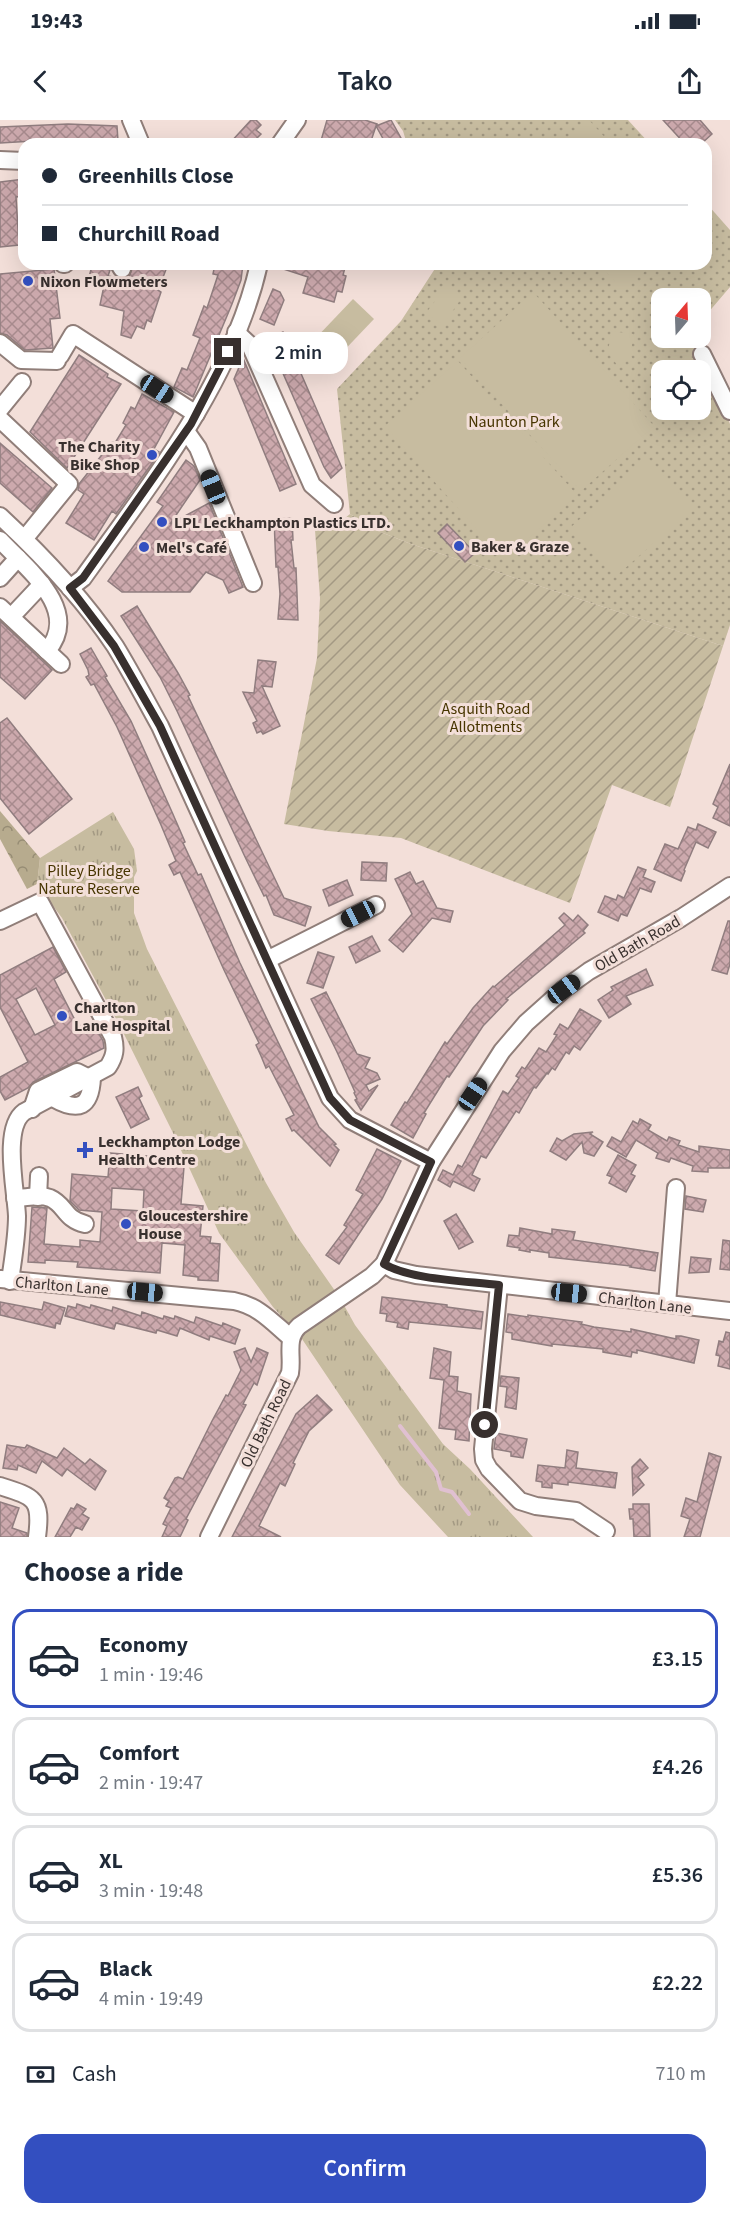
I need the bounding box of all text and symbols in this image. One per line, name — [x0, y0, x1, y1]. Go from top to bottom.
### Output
text: 19:43 — [30, 5, 83, 37]
text: Tako — [337, 62, 393, 101]
icon: back — [24, 65, 57, 98]
icon: share — [673, 65, 706, 98]
text: Greenhills Close — [78, 160, 234, 192]
text: Churchill Road — [78, 218, 220, 250]
place label: Nixon Flowmeters — [40, 271, 168, 293]
marker: Nixon Flowmeters — [21, 274, 35, 288]
north arrow — [651, 288, 711, 348]
map controls — [651, 288, 711, 420]
callout: 2 min — [249, 331, 348, 373]
route end — [214, 338, 241, 365]
text: 2 min — [275, 339, 322, 367]
button: locate — [651, 360, 711, 420]
car — [137, 372, 177, 406]
park label: Naunton Park — [468, 411, 560, 433]
place label: The Charity Bike Shop — [58, 436, 141, 476]
marker: The Charity Bike Shop — [145, 448, 159, 462]
car — [198, 467, 228, 507]
place label: LPL Leckhampton Plastics LTD. — [174, 512, 391, 534]
marker: LPL Leckhampton Plastics LTD. — [155, 515, 169, 529]
place label: Baker & Graze — [471, 536, 569, 558]
place label: Mel's Café — [156, 537, 227, 559]
marker: Baker & Graze — [452, 539, 466, 553]
marker: Mel's Café — [137, 540, 151, 554]
park label: Asquith Road Allotments — [442, 698, 530, 738]
park label: Pilley Bridge Nature Reserve — [38, 860, 140, 900]
car — [338, 898, 378, 930]
street label: Old Bath Road — [591, 910, 684, 977]
car — [544, 971, 584, 1007]
place label: Charlton Lane Hospital — [74, 997, 171, 1037]
marker: Charlton Lane Hospital — [55, 1009, 69, 1023]
car — [455, 1074, 491, 1114]
place label: Leckhampton Lodge Health Centre — [98, 1131, 240, 1171]
marker: Leckhampton Lodge Health Centre — [76, 1141, 94, 1159]
place label: Gloucestershire House — [138, 1205, 248, 1245]
marker: Gloucestershire House — [119, 1217, 133, 1231]
street label: Charlton Lane — [14, 1271, 110, 1301]
car — [126, 1281, 164, 1303]
car — [550, 1282, 588, 1304]
street label: Charlton Lane — [597, 1286, 693, 1320]
street label: Old Bath Road — [235, 1376, 297, 1471]
route start — [471, 1411, 498, 1438]
text: Choose a ride — [24, 1553, 184, 1592]
text: Economy — [99, 1629, 188, 1661]
icon: car — [27, 1632, 81, 1686]
text: £3.15 — [652, 1643, 703, 1675]
text: 1 min · 19:46 — [99, 1661, 203, 1689]
text: Comfort — [99, 1737, 180, 1769]
icon: car — [27, 1740, 81, 1794]
text: £4.26 — [652, 1751, 703, 1783]
text: 2 min · 19:47 — [99, 1769, 203, 1797]
text: XL — [99, 1845, 123, 1877]
icon: car — [27, 1848, 81, 1902]
text: £5.36 — [652, 1859, 703, 1891]
text: 3 min · 19:48 — [99, 1877, 203, 1905]
text: Black — [99, 1953, 153, 1985]
icon: car — [27, 1956, 81, 2010]
text: £2.22 — [652, 1967, 703, 1999]
text: 4 min · 19:49 — [99, 1985, 203, 2013]
icon: cash — [24, 2058, 57, 2091]
text: Cash — [72, 2058, 117, 2090]
text: 710 m — [656, 2060, 706, 2088]
button: Confirm — [24, 2134, 706, 2203]

